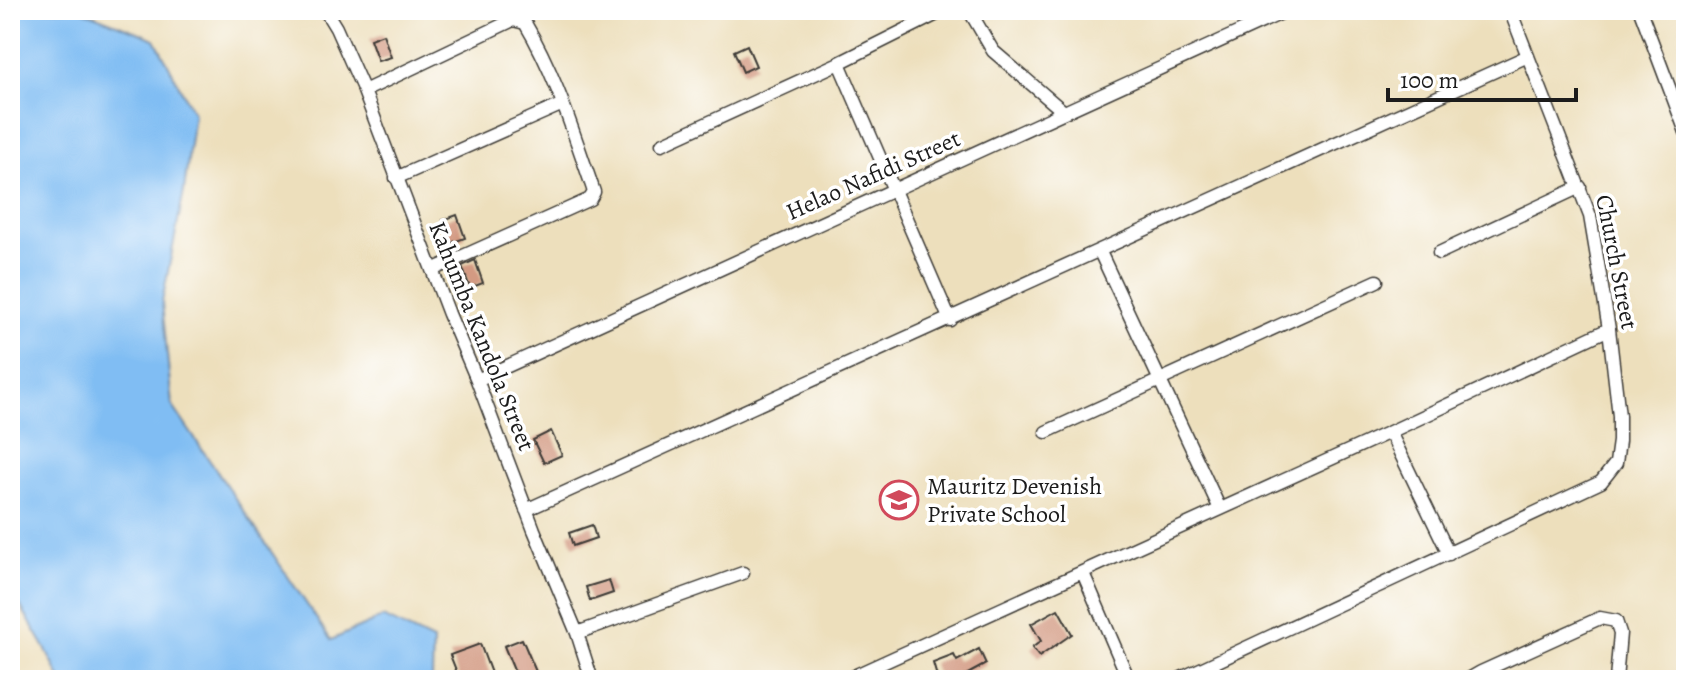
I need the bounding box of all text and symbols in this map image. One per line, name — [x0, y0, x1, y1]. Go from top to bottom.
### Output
scale bar — [1388, 52, 1576, 102]
text: 100 m — [1400, 64, 1459, 96]
street label: Helao Nafidi Street — [781, 122, 965, 228]
street label: Church Street — [1588, 192, 1646, 332]
street label: Kahumba Kandola Street — [421, 217, 543, 456]
place label: Mauritz Devenish Private School — [927, 470, 1102, 530]
school or university icon: Mauritz Devenish Private School — [878, 479, 920, 521]

